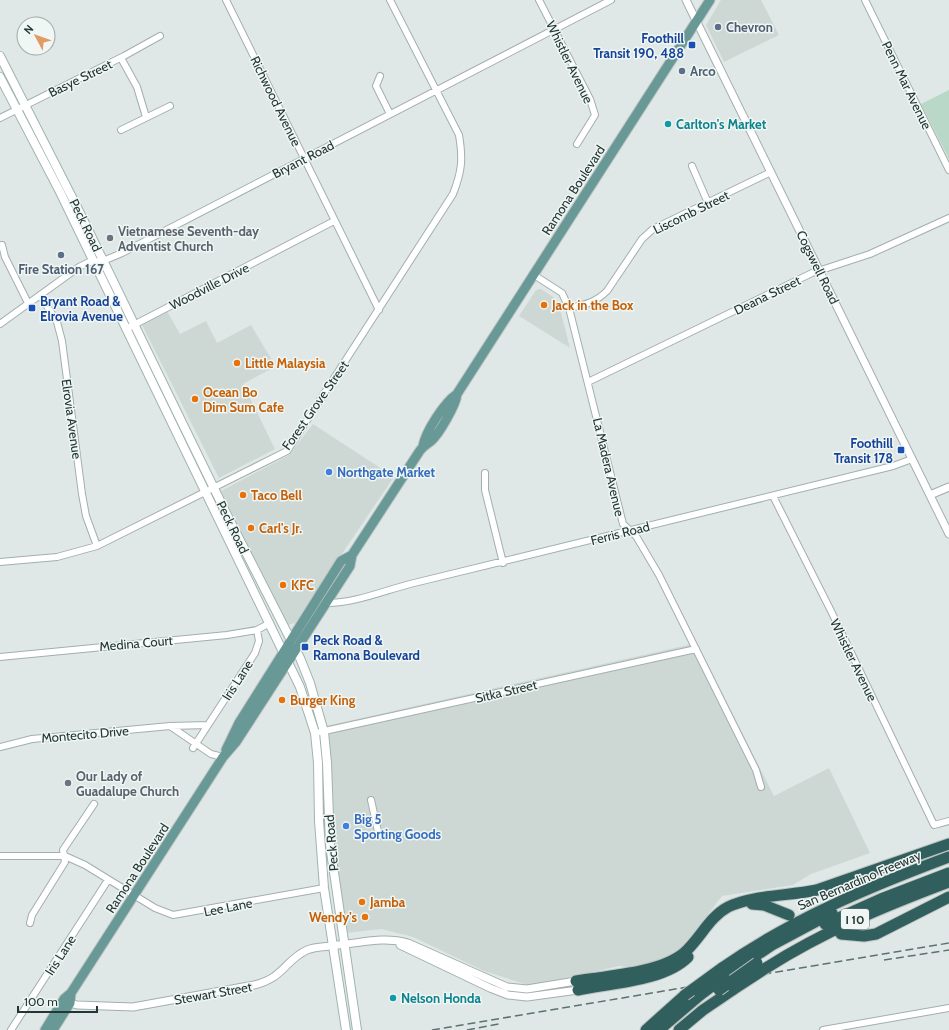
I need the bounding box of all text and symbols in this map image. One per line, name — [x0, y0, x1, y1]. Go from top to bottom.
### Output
north arrow — [16, 16, 56, 56]
street label: Whistler Avenue — [543, 18, 597, 106]
place label: Chevron — [726, 19, 773, 35]
text: N — [21, 22, 36, 37]
marker: Chevron — [713, 22, 723, 32]
place label: Foothill Transit 190, 488 — [593, 30, 685, 61]
street label: Penn Mar Avenue — [879, 38, 935, 132]
marker: Foothill Transit 190, 488 — [687, 40, 697, 50]
street label: Richwood Avenue — [247, 53, 305, 149]
street label: Basye Street — [46, 55, 115, 100]
place label: Arco — [690, 63, 716, 79]
marker: Arco — [677, 66, 687, 76]
place label: Carlton's Market — [676, 116, 767, 132]
marker: Carlton's Market — [663, 119, 673, 129]
street label: Bryant Road — [269, 137, 337, 181]
street label: Ramona Boulevard — [538, 142, 608, 238]
street label: Liscomb Street — [650, 186, 732, 237]
street label: Peck Road — [66, 196, 106, 254]
place label: Vietnamese Seventh-day Adventist Church — [118, 223, 259, 254]
street label: Cogswell Road — [793, 227, 843, 307]
marker: Vietnamese Seventh-day Adventist Church — [105, 233, 115, 243]
marker: Fire Station 167 — [56, 250, 66, 260]
street label: Woodville Drive — [166, 259, 252, 313]
place label: Fire Station 167 — [18, 261, 104, 277]
street label: Deana Street — [731, 272, 803, 318]
place label: Bryant Road & Elrovia Avenue — [40, 293, 123, 324]
place label: Jack in the Box — [551, 297, 634, 313]
marker: Jack in the Box — [539, 300, 549, 310]
marker: Bryant Road & Elrovia Avenue — [27, 303, 37, 313]
place label: Little Malaysia — [245, 355, 326, 371]
street label: Forest Grove Street — [278, 357, 352, 453]
marker: Little Malaysia — [232, 358, 242, 368]
street label: Elrovia Avenue — [58, 378, 86, 460]
place label: Ocean Bo Dim Sum Cafe — [203, 384, 284, 415]
marker: Ocean Bo Dim Sum Cafe — [190, 394, 200, 404]
street label: La Madera Avenue — [590, 416, 628, 518]
place label: Foothill Transit 178 — [834, 435, 894, 466]
marker: Foothill Transit 178 — [896, 445, 906, 455]
place label: Northgate Market — [337, 464, 436, 480]
marker: Northgate Market — [324, 467, 334, 477]
place label: Taco Bell — [251, 487, 302, 503]
marker: Taco Bell — [238, 490, 248, 500]
street label: Peck Road — [213, 498, 253, 556]
street label: Ferris Road — [589, 518, 651, 548]
place label: Carl's Jr. — [259, 520, 302, 536]
marker: Carl's Jr. — [246, 523, 256, 533]
place label: KFC — [291, 577, 314, 593]
marker: KFC — [278, 580, 288, 590]
street label: Whistler Avenue — [827, 616, 881, 704]
street label: Medina Court — [99, 632, 174, 654]
place label: Peck Road & Ramona Boulevard — [313, 632, 420, 663]
marker: Peck Road & Ramona Boulevard — [300, 642, 310, 652]
street label: Iris Lane — [218, 656, 256, 703]
street label: Sitka Street — [474, 676, 539, 706]
place label: Burger King — [290, 692, 356, 708]
marker: Burger King — [277, 695, 287, 705]
street label: Montecito Drive — [41, 722, 130, 746]
place label: Our Lady of Guadalupe Church — [76, 768, 179, 799]
marker: Our Lady of Guadalupe Church — [63, 778, 73, 788]
place label: Big 5 Sporting Goods — [354, 811, 442, 842]
street label: Peck Road — [321, 814, 341, 872]
street label: Ramona Boulevard — [102, 820, 172, 916]
marker: Big 5 Sporting Goods — [341, 821, 351, 831]
street label: San Bernardino Freeway — [795, 847, 924, 913]
street label: Lee Lane — [202, 894, 254, 920]
place label: Jamba — [369, 894, 406, 910]
marker: Jamba — [357, 897, 367, 907]
place label: Wendy's — [309, 909, 357, 925]
road number: I 10 — [841, 909, 869, 929]
marker: Wendy's — [360, 912, 370, 922]
street label: Iris Lane — [41, 931, 79, 978]
street label: Stewart Street — [173, 978, 254, 1008]
scale bar — [18, 988, 97, 1014]
place label: Nelson Honda — [401, 990, 481, 1006]
marker: Nelson Honda — [388, 993, 398, 1003]
text: 100 m — [24, 994, 58, 1009]

